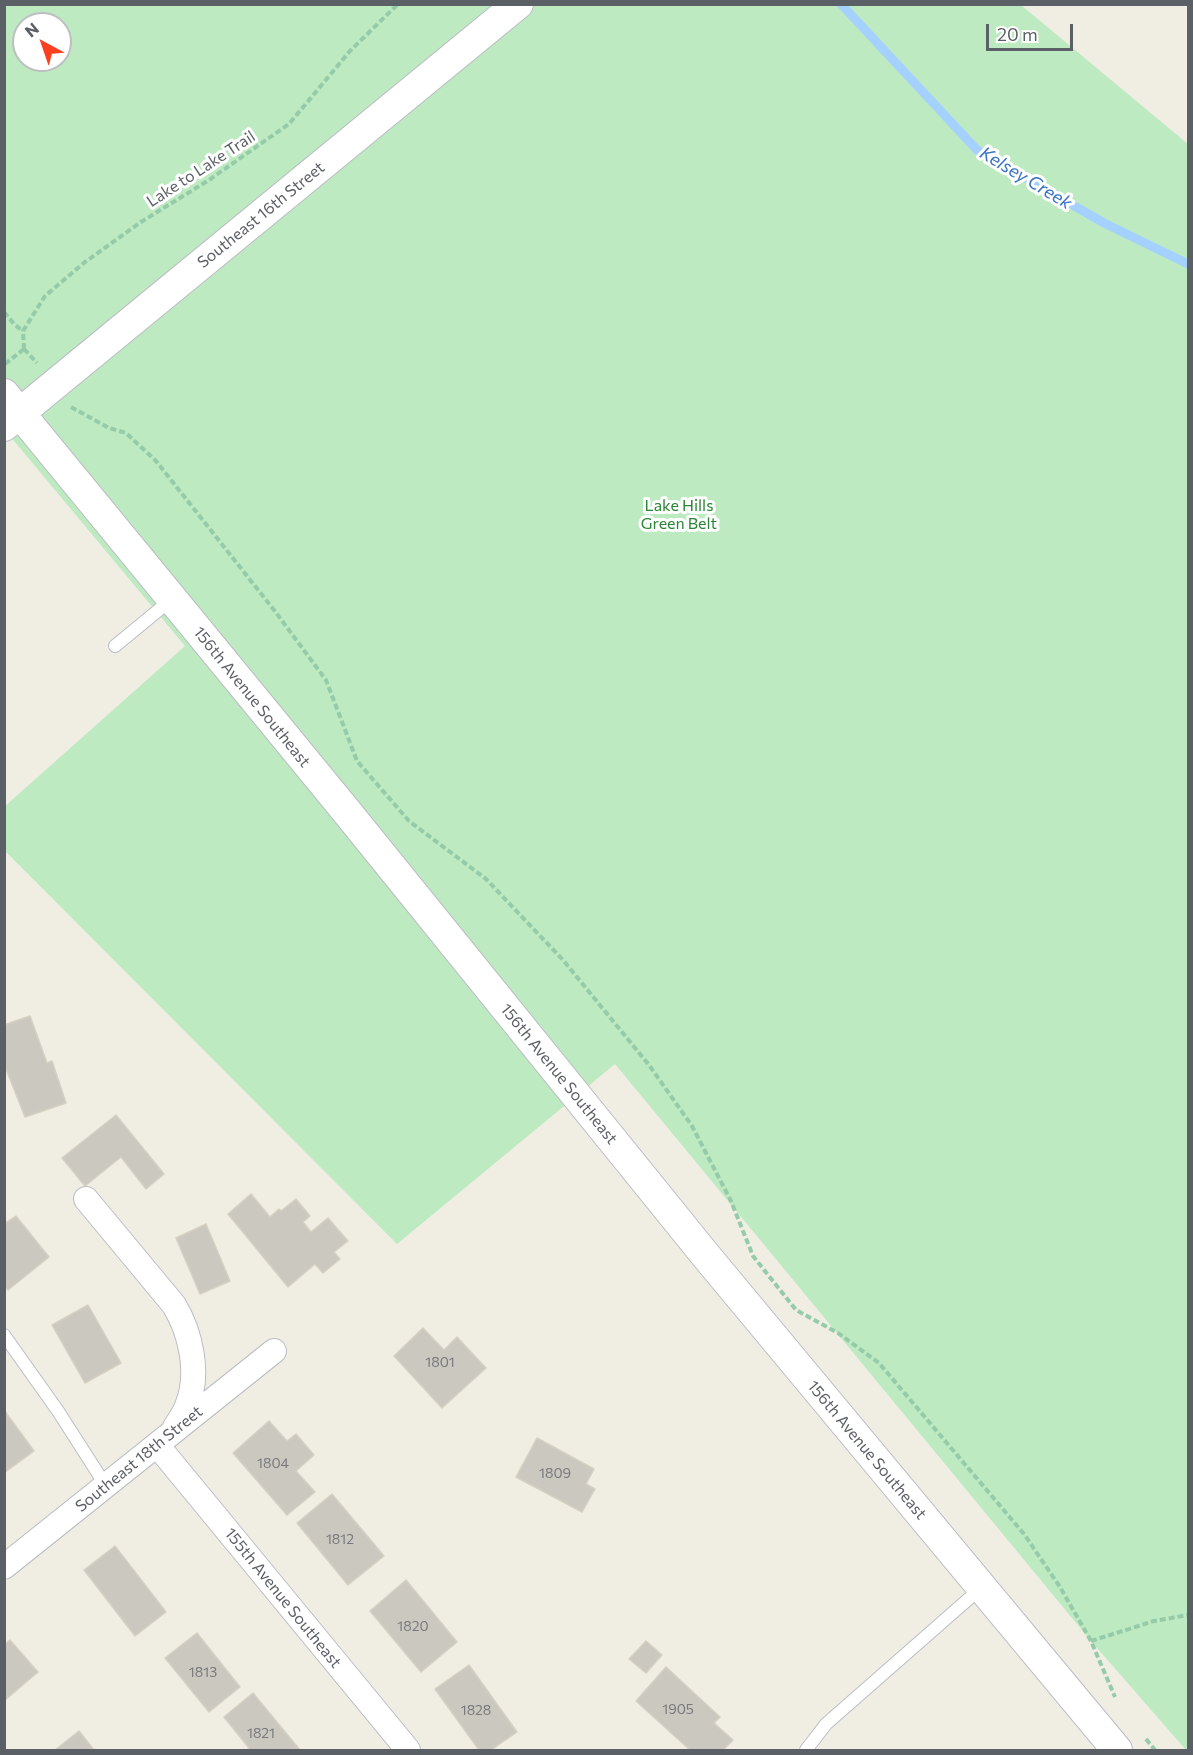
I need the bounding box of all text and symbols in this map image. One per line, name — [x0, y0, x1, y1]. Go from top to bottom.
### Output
north arrow — [12, 12, 72, 72]
scale bar — [989, 12, 1076, 50]
text: N — [21, 18, 42, 40]
text: 20 m — [997, 23, 1038, 45]
street label: Lake to Lake Trail — [143, 127, 259, 211]
water label: Kelsey Creek — [976, 142, 1076, 214]
street label: Southeast 16th Street — [194, 158, 328, 272]
park label: Lake Hills Green Belt — [641, 496, 717, 534]
street label: 156th Avenue Southeast — [189, 623, 315, 771]
street label: 156th Avenue Southeast — [496, 1000, 622, 1148]
house number: 1801 — [425, 1354, 455, 1370]
street label: 156th Avenue Southeast — [803, 1377, 931, 1523]
street label: Southeast 18th Street — [72, 1402, 206, 1516]
house number: 1804 — [257, 1455, 289, 1471]
house number: 1809 — [539, 1465, 571, 1481]
street label: 155th Avenue Southeast — [221, 1524, 345, 1672]
house number: 1812 — [326, 1531, 354, 1547]
house number: 1820 — [397, 1618, 429, 1634]
house number: 1813 — [189, 1664, 217, 1680]
house number: 1905 — [662, 1701, 694, 1717]
house number: 1828 — [461, 1702, 491, 1718]
house number: 1821 — [247, 1725, 275, 1741]

